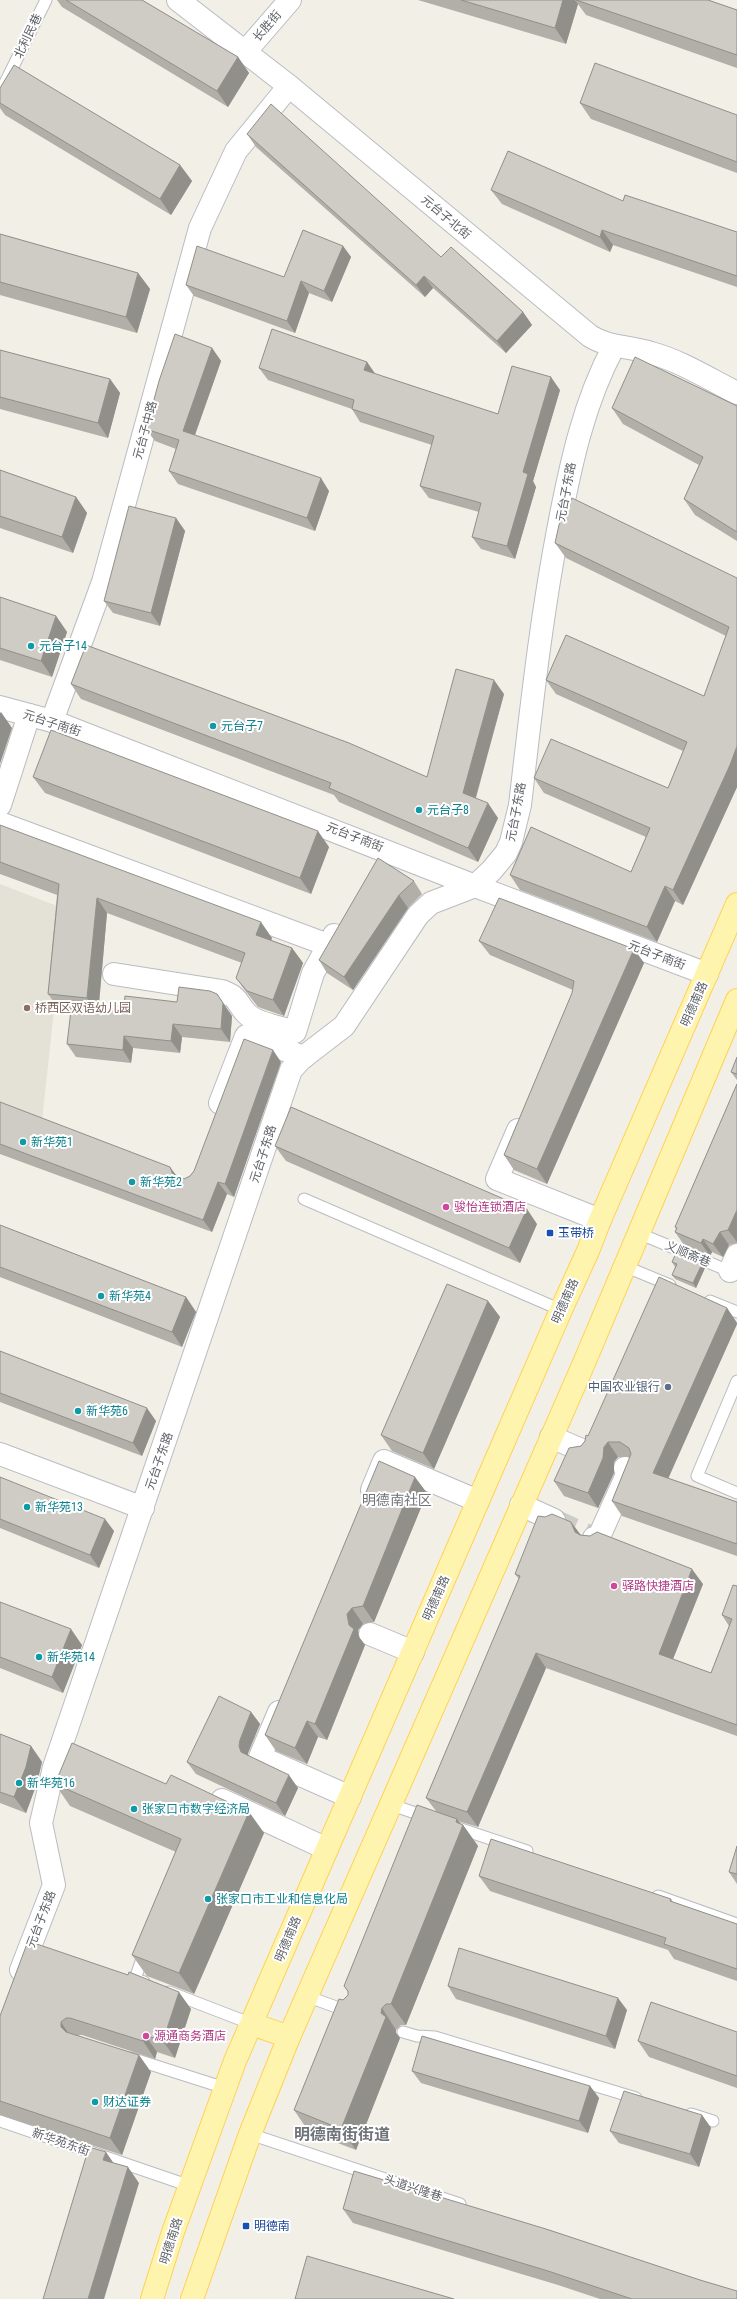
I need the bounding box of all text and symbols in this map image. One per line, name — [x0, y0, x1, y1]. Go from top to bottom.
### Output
street label: 长胜街 — [250, 8, 284, 44]
street label: 北利民巷 — [11, 11, 45, 61]
street label: 元台子北街 — [419, 192, 473, 242]
street label: 元台子中路 — [130, 399, 160, 461]
street label: 元台子东路 — [553, 461, 579, 523]
place label: 元台子14 — [39, 639, 87, 653]
marker: 元台子14 — [26, 641, 36, 651]
street label: 元台子南街 — [21, 707, 83, 739]
place label: 元台子7 — [221, 719, 263, 733]
marker: 元台子7 — [208, 721, 218, 731]
street label: 元台子东路 — [503, 781, 529, 843]
place label: 元台子8 — [427, 803, 469, 817]
marker: 元台子8 — [414, 805, 424, 815]
street label: 元台子南街 — [324, 820, 386, 854]
street label: 元台子南街 — [626, 938, 688, 972]
street label: 明德南路 — [678, 979, 710, 1029]
place label: 桥西区双语幼儿园 — [35, 1001, 131, 1015]
marker: 桥西区双语幼儿园 — [22, 1003, 32, 1013]
street label: 元台子东路 — [247, 1123, 279, 1185]
place label: 新华苑1 — [31, 1135, 73, 1149]
marker: 新华苑1 — [18, 1137, 28, 1147]
place label: 新华苑2 — [140, 1175, 182, 1189]
marker: 新华苑2 — [127, 1177, 137, 1187]
place label: 骏怡连锁酒店 — [454, 1200, 526, 1214]
marker: 骏怡连锁酒店 — [441, 1202, 451, 1212]
place label: 玉带桥 — [558, 1226, 594, 1240]
marker: 玉带桥 — [545, 1228, 555, 1238]
street label: 义顺斋巷 — [663, 1238, 713, 1270]
street label: 明德南路 — [549, 1276, 581, 1326]
place label: 新华苑4 — [109, 1289, 151, 1303]
marker: 新华苑4 — [96, 1291, 106, 1301]
place label: 中国农业银行 — [588, 1380, 660, 1394]
marker: 中国农业银行 — [663, 1382, 673, 1392]
place label: 新华苑6 — [86, 1404, 128, 1418]
marker: 新华苑6 — [73, 1406, 83, 1416]
street label: 元台子东路 — [143, 1430, 175, 1492]
district label: 明德南社区 — [362, 1492, 432, 1508]
place label: 新华苑13 — [35, 1500, 83, 1514]
marker: 新华苑13 — [22, 1502, 32, 1512]
street label: 明德南路 — [420, 1573, 452, 1623]
place label: 驿路快捷酒店 — [622, 1579, 694, 1593]
marker: 驿路快捷酒店 — [609, 1581, 619, 1591]
place label: 新华苑14 — [47, 1650, 95, 1664]
marker: 新华苑14 — [34, 1652, 44, 1662]
place label: 新华苑16 — [27, 1776, 75, 1790]
marker: 新华苑16 — [14, 1778, 24, 1788]
place label: 张家口市数字经济局 — [142, 1802, 250, 1816]
marker: 张家口市数字经济局 — [129, 1804, 139, 1814]
street label: 元台子东路 — [24, 1888, 58, 1950]
place label: 张家口市工业和信息化局 — [216, 1892, 348, 1906]
marker: 张家口市工业和信息化局 — [203, 1894, 213, 1904]
street label: 明德南路 — [272, 1914, 304, 1964]
place label: 源通商务酒店 — [154, 2029, 226, 2043]
marker: 源通商务酒店 — [141, 2031, 151, 2041]
place label: 财达证券 — [103, 2095, 151, 2109]
marker: 财达证券 — [90, 2097, 100, 2107]
district label: 明德南街街道 — [294, 2125, 390, 2144]
street label: 新华苑东街 — [30, 2126, 92, 2158]
street label: 头道兴隆巷 — [382, 2172, 444, 2204]
street label: 明德南路 — [157, 2216, 185, 2266]
place label: 明德南 — [254, 2219, 290, 2233]
marker: 明德南 — [241, 2221, 251, 2231]

